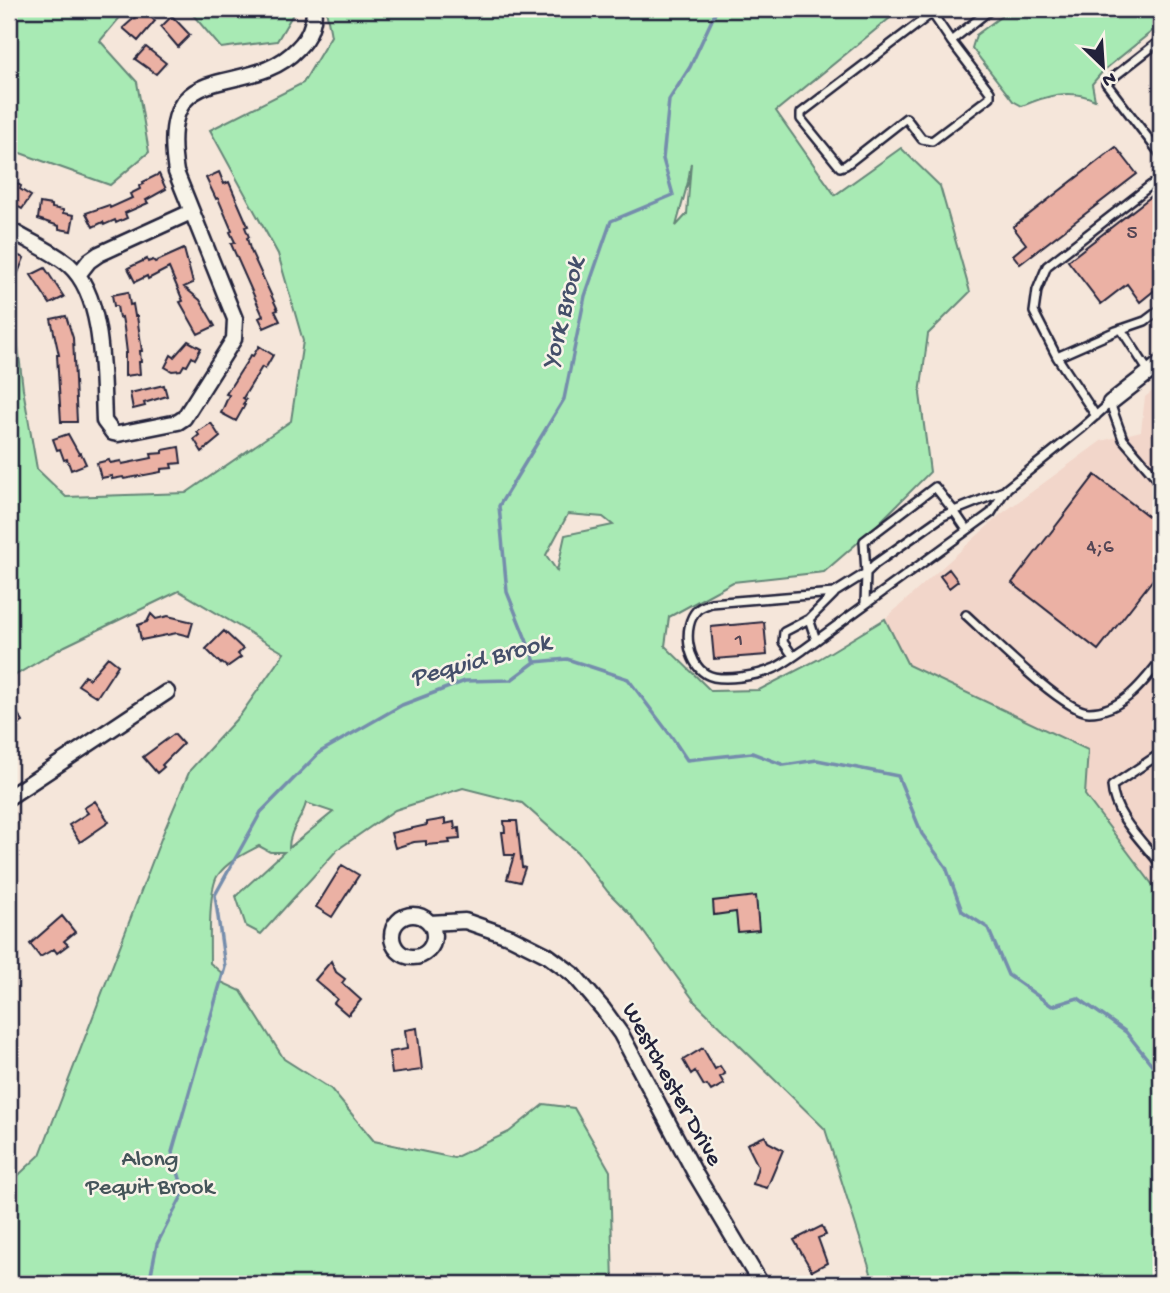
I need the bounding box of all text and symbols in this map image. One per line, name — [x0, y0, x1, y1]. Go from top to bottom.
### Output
north arrow — [1068, 32, 1138, 102]
text: N — [1098, 65, 1119, 91]
house number: 5 — [1126, 222, 1138, 247]
water label: York Brook — [536, 253, 594, 373]
house number: 4;6 — [1086, 536, 1114, 561]
water label: Pequid Brook — [408, 628, 557, 696]
house number: 1 — [734, 629, 743, 654]
street label: Westchester Drive — [614, 998, 728, 1172]
park label: Along Pequit Brook — [85, 1146, 216, 1203]

